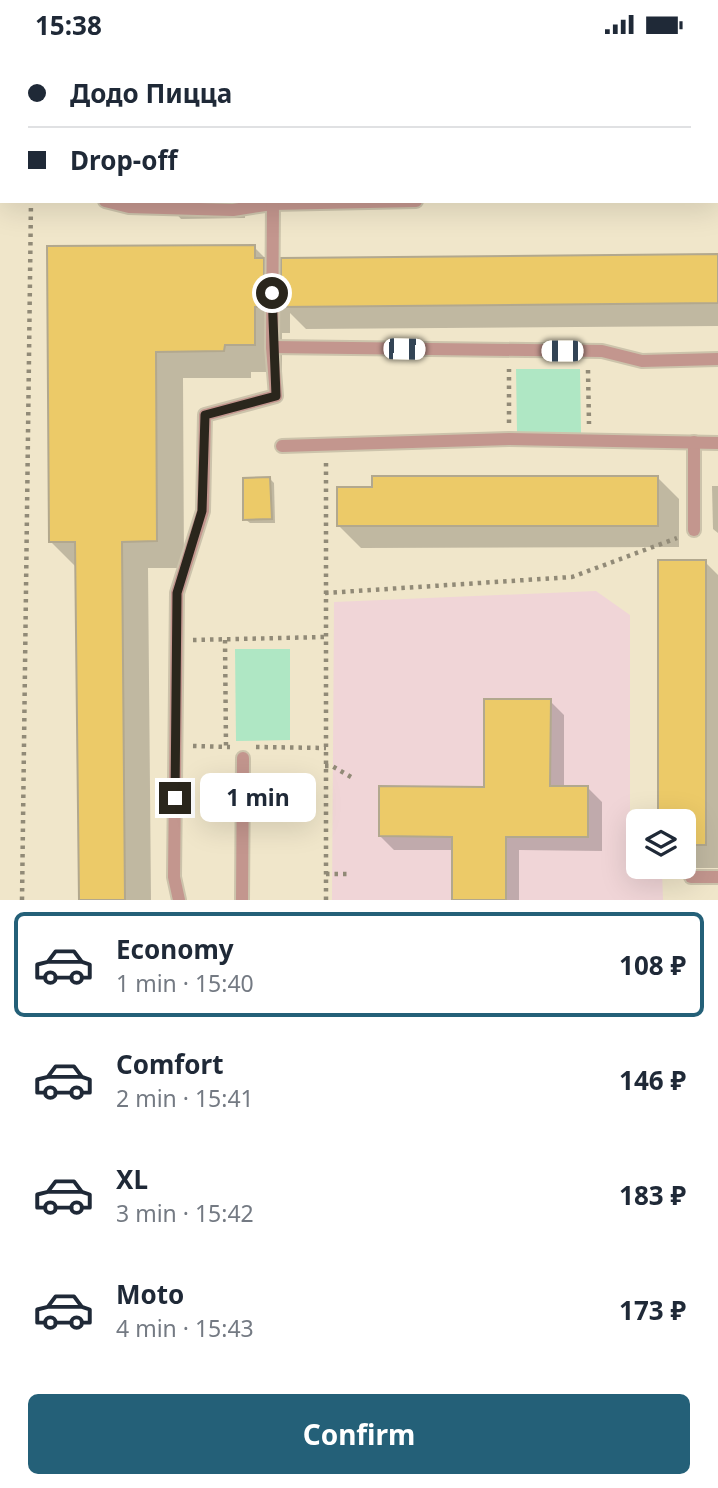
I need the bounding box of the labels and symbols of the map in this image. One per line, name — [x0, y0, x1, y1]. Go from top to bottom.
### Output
route start — [256, 277, 288, 309]
car — [383, 338, 426, 360]
car — [542, 341, 584, 362]
callout: 1 min — [200, 773, 315, 823]
route end — [159, 782, 191, 814]

